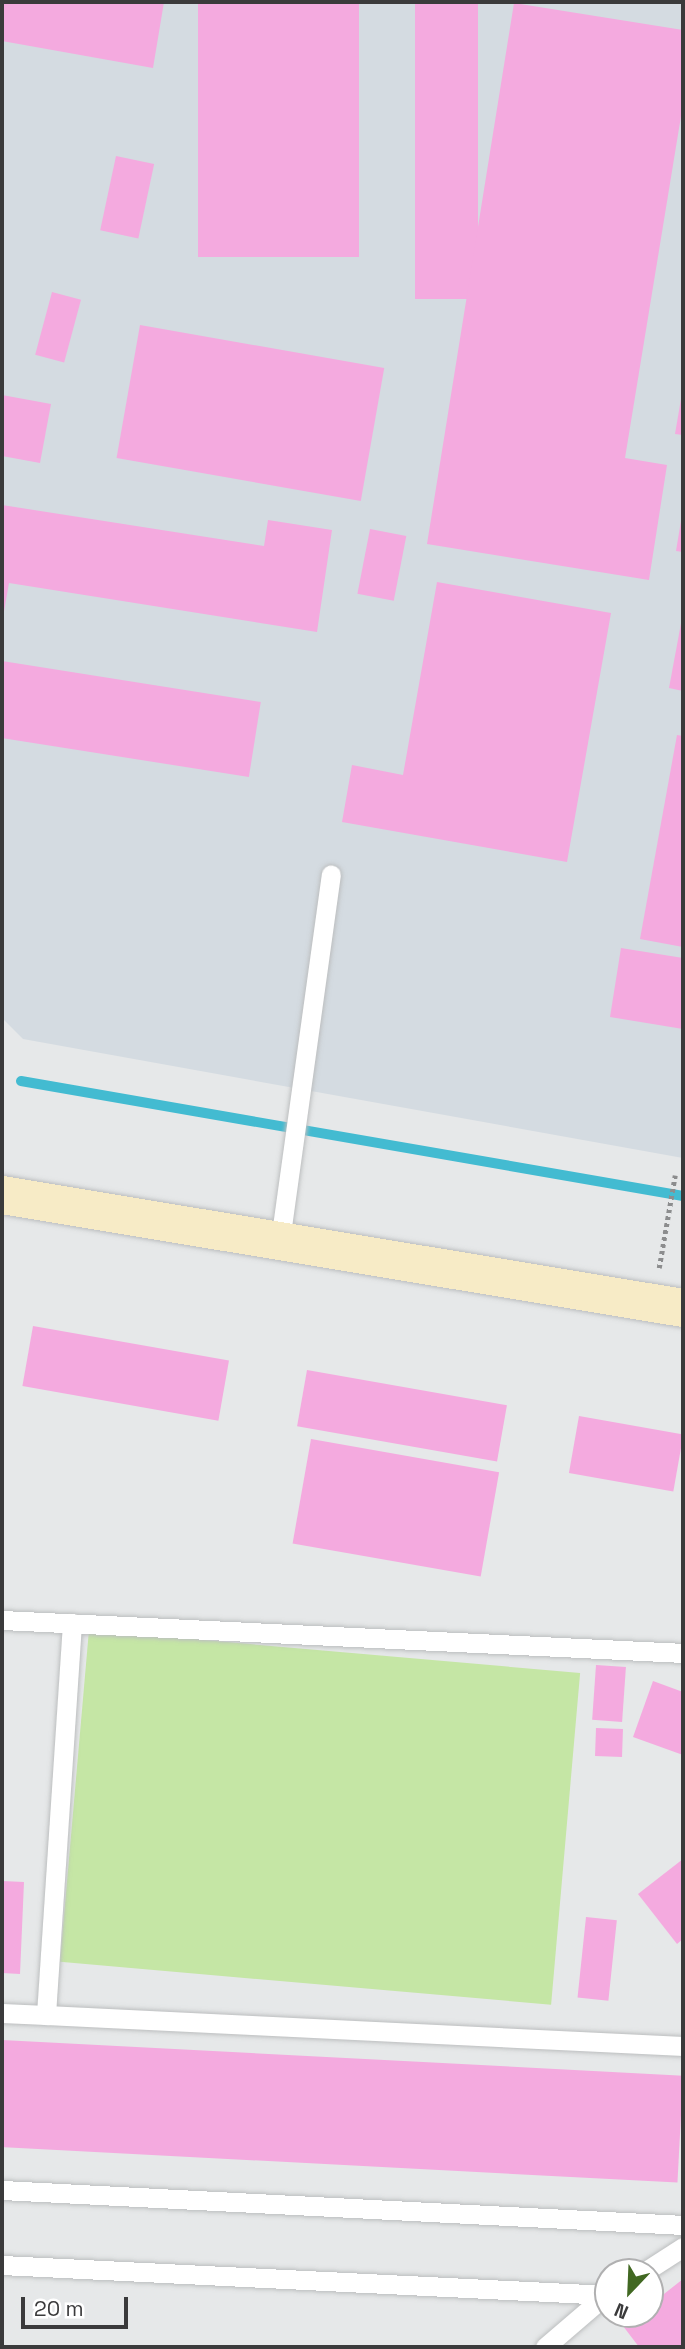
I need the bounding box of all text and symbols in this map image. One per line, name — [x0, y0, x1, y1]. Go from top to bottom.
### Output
north arrow — [594, 2258, 664, 2328]
scale bar — [24, 2282, 131, 2326]
text: 20 m — [34, 2295, 84, 2322]
text: N — [611, 2297, 632, 2325]

